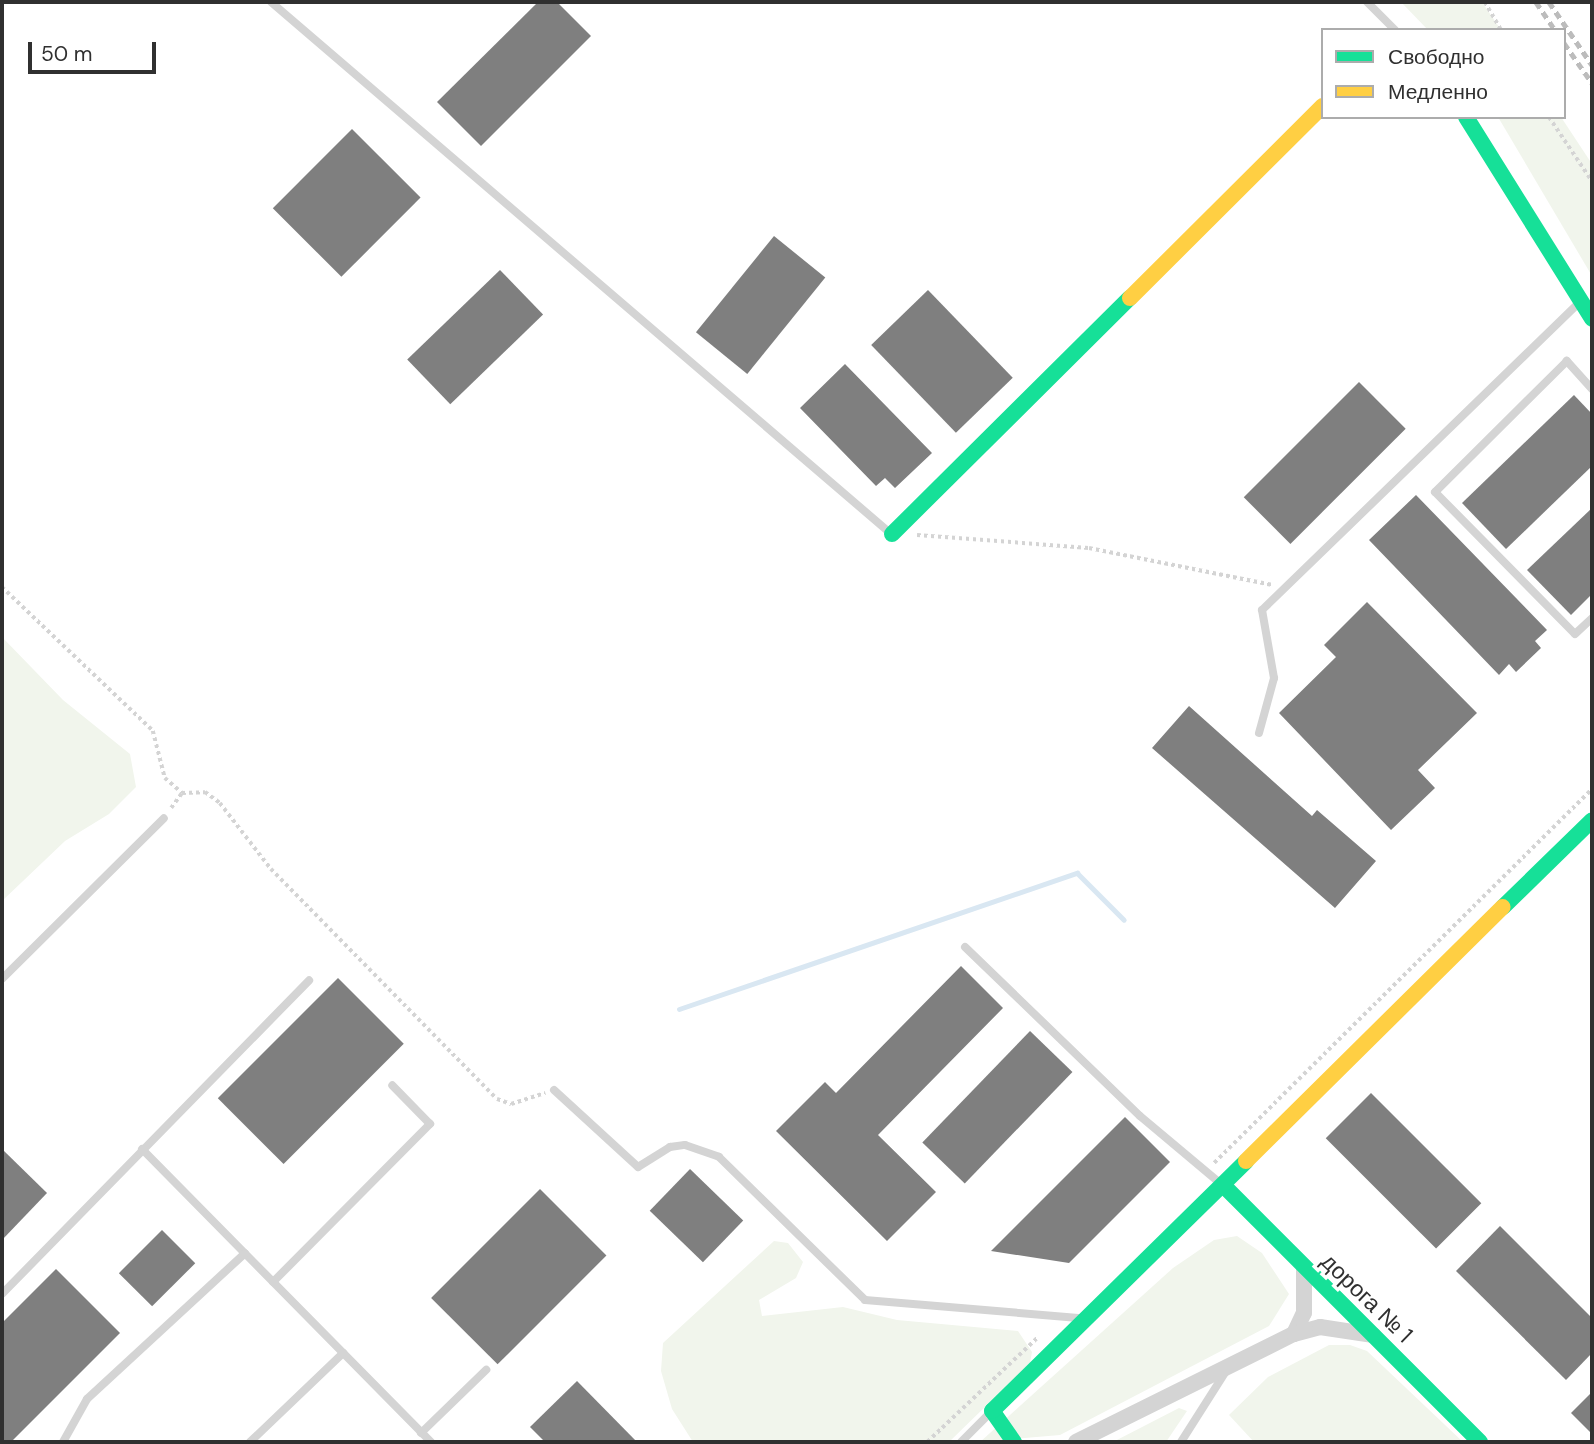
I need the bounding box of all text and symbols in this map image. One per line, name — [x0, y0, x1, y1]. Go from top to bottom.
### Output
scale bar — [32, 28, 159, 72]
legend — [1321, 28, 1566, 119]
text: 50 m — [41, 40, 92, 68]
text: Свободно — [1388, 43, 1485, 71]
text: Медленно — [1388, 78, 1488, 106]
street label: дорога № 1 — [1315, 1248, 1419, 1348]

